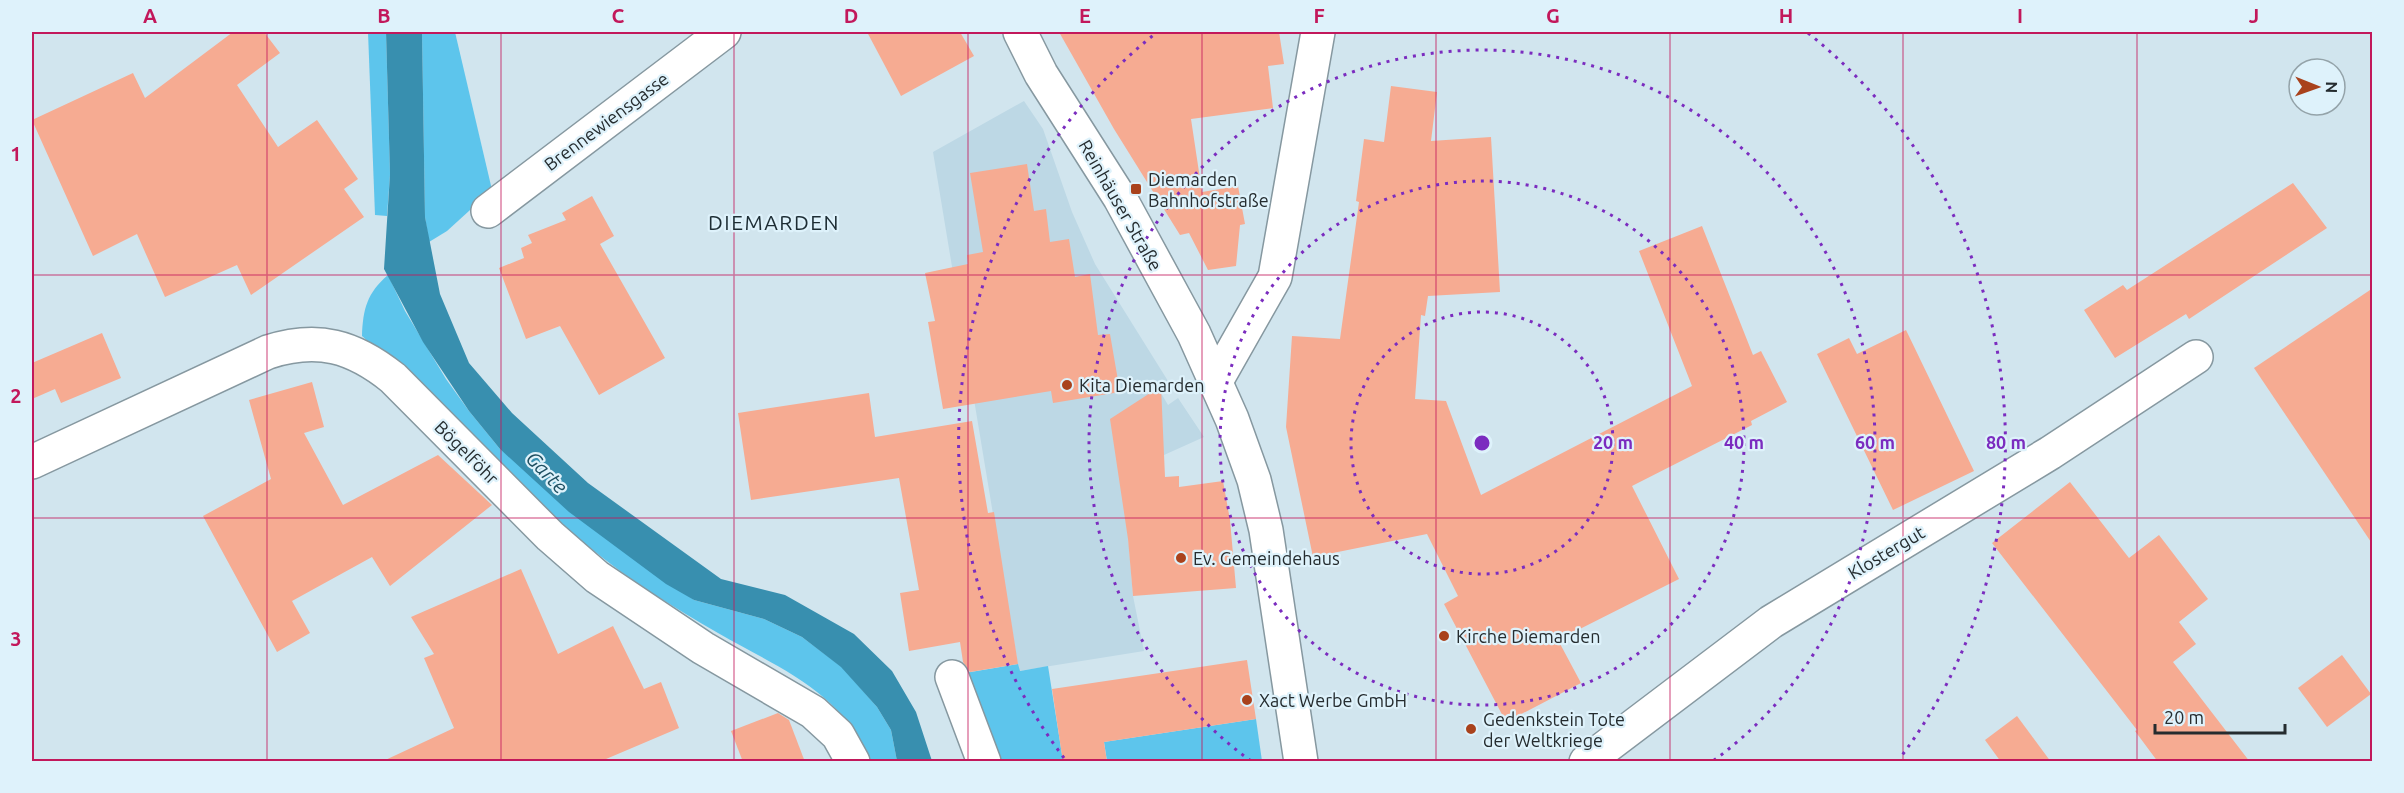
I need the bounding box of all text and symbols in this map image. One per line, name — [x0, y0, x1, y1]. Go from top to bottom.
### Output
text: A — [143, 4, 157, 27]
text: B — [377, 4, 391, 27]
text: C — [612, 4, 625, 27]
text: D — [844, 4, 858, 27]
text: E — [1079, 4, 1091, 27]
text: F — [1313, 4, 1325, 27]
text: G — [1546, 4, 1560, 27]
text: H — [1779, 4, 1793, 27]
text: I — [2017, 4, 2023, 27]
text: J — [2249, 4, 2259, 27]
north arrow — [2287, 57, 2347, 117]
street label: Brennewiensgasse — [540, 68, 672, 174]
text: N — [2323, 81, 2341, 93]
street label: Reinhäuser Straße — [1075, 136, 1167, 274]
text: 1 — [10, 142, 22, 165]
place label: Diemarden Bahnhofstraße — [1148, 169, 1269, 210]
marker: Diemarden Bahnhofstraße — [1129, 182, 1143, 196]
district label: DIEMARDEN — [708, 210, 840, 234]
place label: Kita Diemarden — [1079, 375, 1204, 395]
marker: Kita Diemarden — [1060, 378, 1074, 392]
text: 2 — [10, 384, 22, 407]
street label: Bögelföhr — [431, 416, 503, 488]
text: 20 m — [1593, 432, 1633, 452]
text: 40 m — [1724, 432, 1764, 452]
text: 60 m — [1855, 432, 1895, 452]
text: 80 m — [1986, 432, 2026, 452]
centre of rings — [1472, 433, 1492, 453]
water label: Garte — [522, 446, 572, 498]
street label: Klostergut — [1844, 521, 1928, 583]
place label: Ev. Gemeindehaus — [1193, 548, 1340, 568]
marker: Ev. Gemeindehaus — [1174, 551, 1188, 565]
place label: Kirche Diemarden — [1456, 626, 1601, 646]
text: 3 — [10, 627, 22, 650]
marker: Kirche Diemarden — [1437, 629, 1451, 643]
place label: Xact Werbe GmbH — [1259, 690, 1407, 710]
marker: Xact Werbe GmbH — [1240, 693, 1254, 707]
scale bar — [2155, 697, 2286, 735]
text: 20 m — [2164, 707, 2204, 727]
place label: Gedenkstein Tote der Weltkriege — [1483, 709, 1625, 750]
marker: Gedenkstein Tote der Weltkriege — [1464, 722, 1478, 736]

